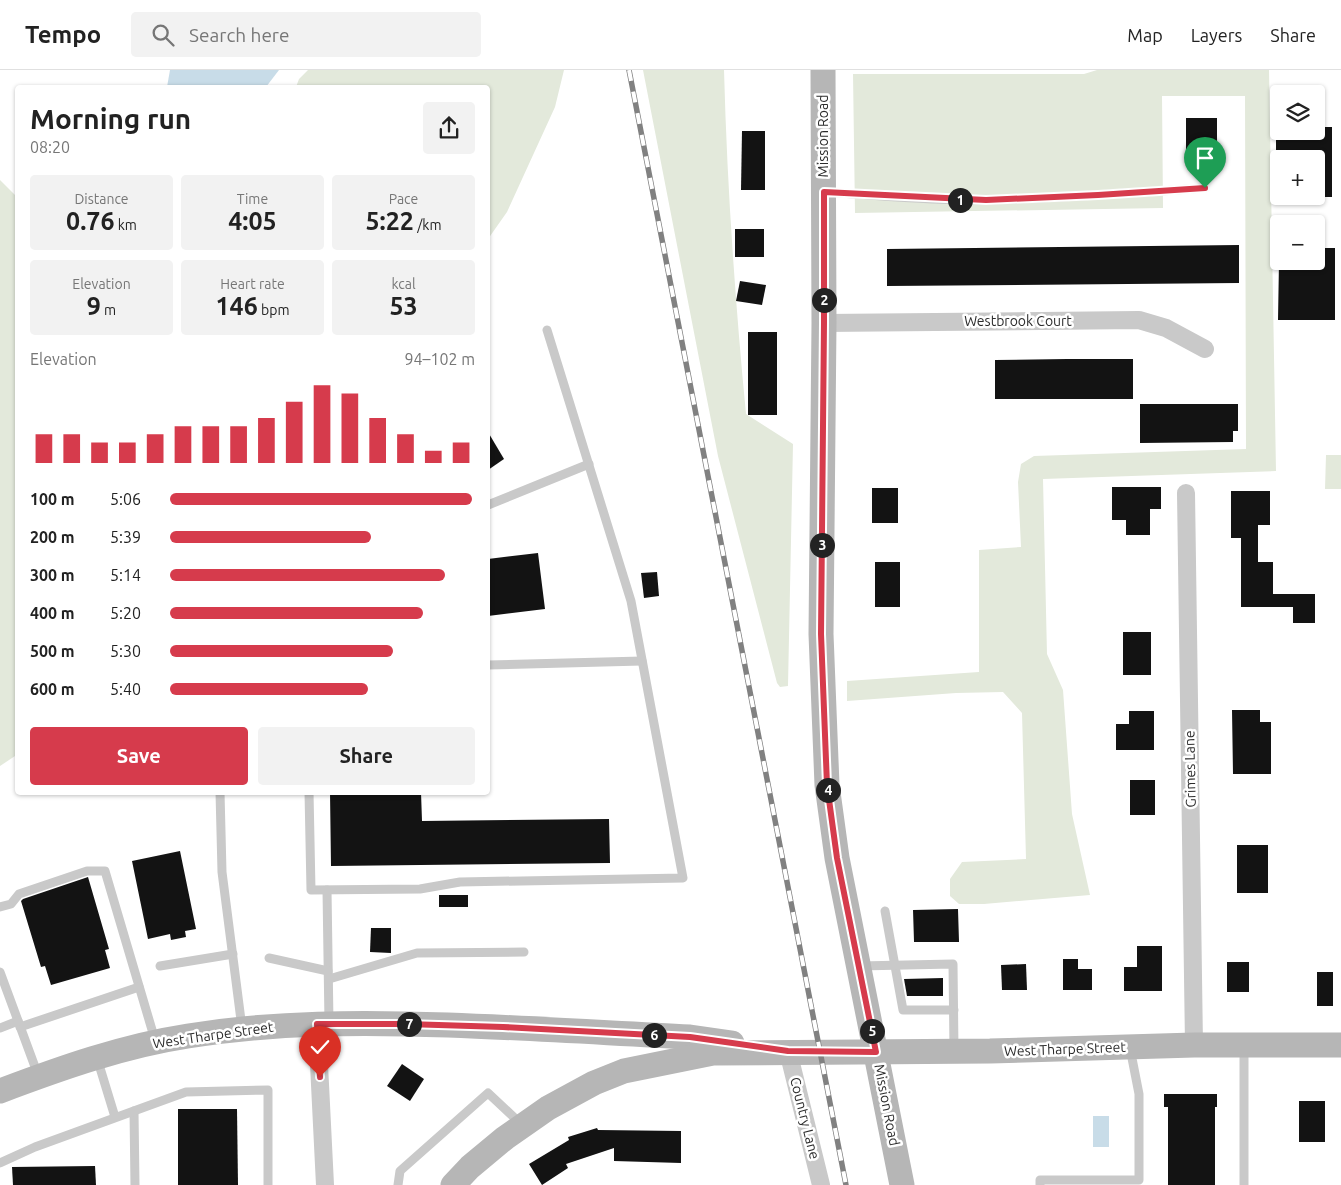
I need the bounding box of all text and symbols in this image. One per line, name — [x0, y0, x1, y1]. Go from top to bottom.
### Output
search box — [131, 12, 481, 57]
text: Tempo — [25, 21, 101, 48]
icon: search — [149, 21, 177, 49]
text: Search here — [189, 24, 290, 46]
text: Map — [1127, 25, 1163, 45]
text: Layers — [1191, 25, 1242, 45]
text: Share — [1270, 25, 1316, 45]
map controls — [1270, 85, 1325, 270]
button: layers — [1270, 85, 1325, 140]
street label: Mission Road — [815, 95, 831, 177]
button: share — [423, 102, 475, 154]
text: Morning run — [30, 103, 191, 134]
pin — [1184, 137, 1226, 188]
text: 08:20 — [30, 138, 70, 156]
icon: arrive — [1191, 144, 1219, 172]
button: + — [1270, 150, 1325, 205]
pin: 1 — [948, 188, 972, 212]
text: Distance — [74, 191, 129, 207]
text: Time — [237, 191, 268, 207]
text: Pace — [389, 191, 418, 207]
text: 1 — [957, 192, 964, 208]
text: 0.76 — [66, 207, 115, 235]
text: 4:05 — [228, 207, 277, 235]
text: 5:22 — [366, 207, 414, 235]
button: − — [1270, 215, 1325, 270]
text: km — [115, 217, 137, 233]
text: /km — [414, 217, 442, 233]
text: Elevation — [72, 276, 131, 292]
text: Heart rate — [220, 276, 285, 292]
text: kcal — [391, 276, 416, 292]
pin: 2 — [812, 288, 836, 312]
text: 9 — [87, 292, 101, 320]
text: 146 — [216, 292, 258, 320]
text: 53 — [389, 292, 418, 320]
text: 2 — [821, 292, 828, 308]
text: m — [101, 302, 116, 318]
text: bpm — [258, 302, 289, 318]
street label: Westbrook Court — [964, 313, 1072, 329]
text: Elevation — [30, 350, 97, 368]
text: 94–102 m — [404, 350, 475, 368]
text: 100 m — [30, 490, 75, 508]
text: 5:06 — [110, 490, 141, 508]
text: 200 m — [30, 528, 75, 546]
text: 5:39 — [110, 528, 141, 546]
pin: 3 — [810, 532, 834, 558]
text: 3 — [819, 537, 826, 553]
text: 300 m — [30, 566, 75, 584]
text: 5:14 — [110, 566, 141, 584]
text: 400 m — [30, 604, 75, 622]
text: 5:20 — [110, 604, 141, 622]
text: 500 m — [30, 642, 75, 660]
text: 5:30 — [110, 642, 141, 660]
text: 600 m — [30, 680, 75, 698]
text: 5:40 — [110, 680, 141, 698]
button: Save — [30, 727, 248, 785]
button: Share — [258, 727, 475, 785]
street label: Grimes Lane — [1181, 730, 1199, 808]
pin: 4 — [816, 778, 840, 802]
text: 4 — [825, 782, 832, 798]
pin: 7 — [396, 1012, 422, 1036]
text: 7 — [406, 1016, 413, 1032]
pin: 5 — [860, 1018, 884, 1044]
street label: West Tharpe Street — [152, 1019, 275, 1051]
pin: 6 — [642, 1022, 666, 1048]
text: 5 — [869, 1023, 876, 1039]
pin — [299, 1026, 341, 1077]
text: 6 — [651, 1027, 658, 1043]
icon: check — [306, 1033, 334, 1061]
street label: West Tharpe Street — [1004, 1039, 1127, 1059]
street label: Mission Road — [871, 1063, 903, 1147]
street label: Country Lane — [787, 1075, 823, 1161]

